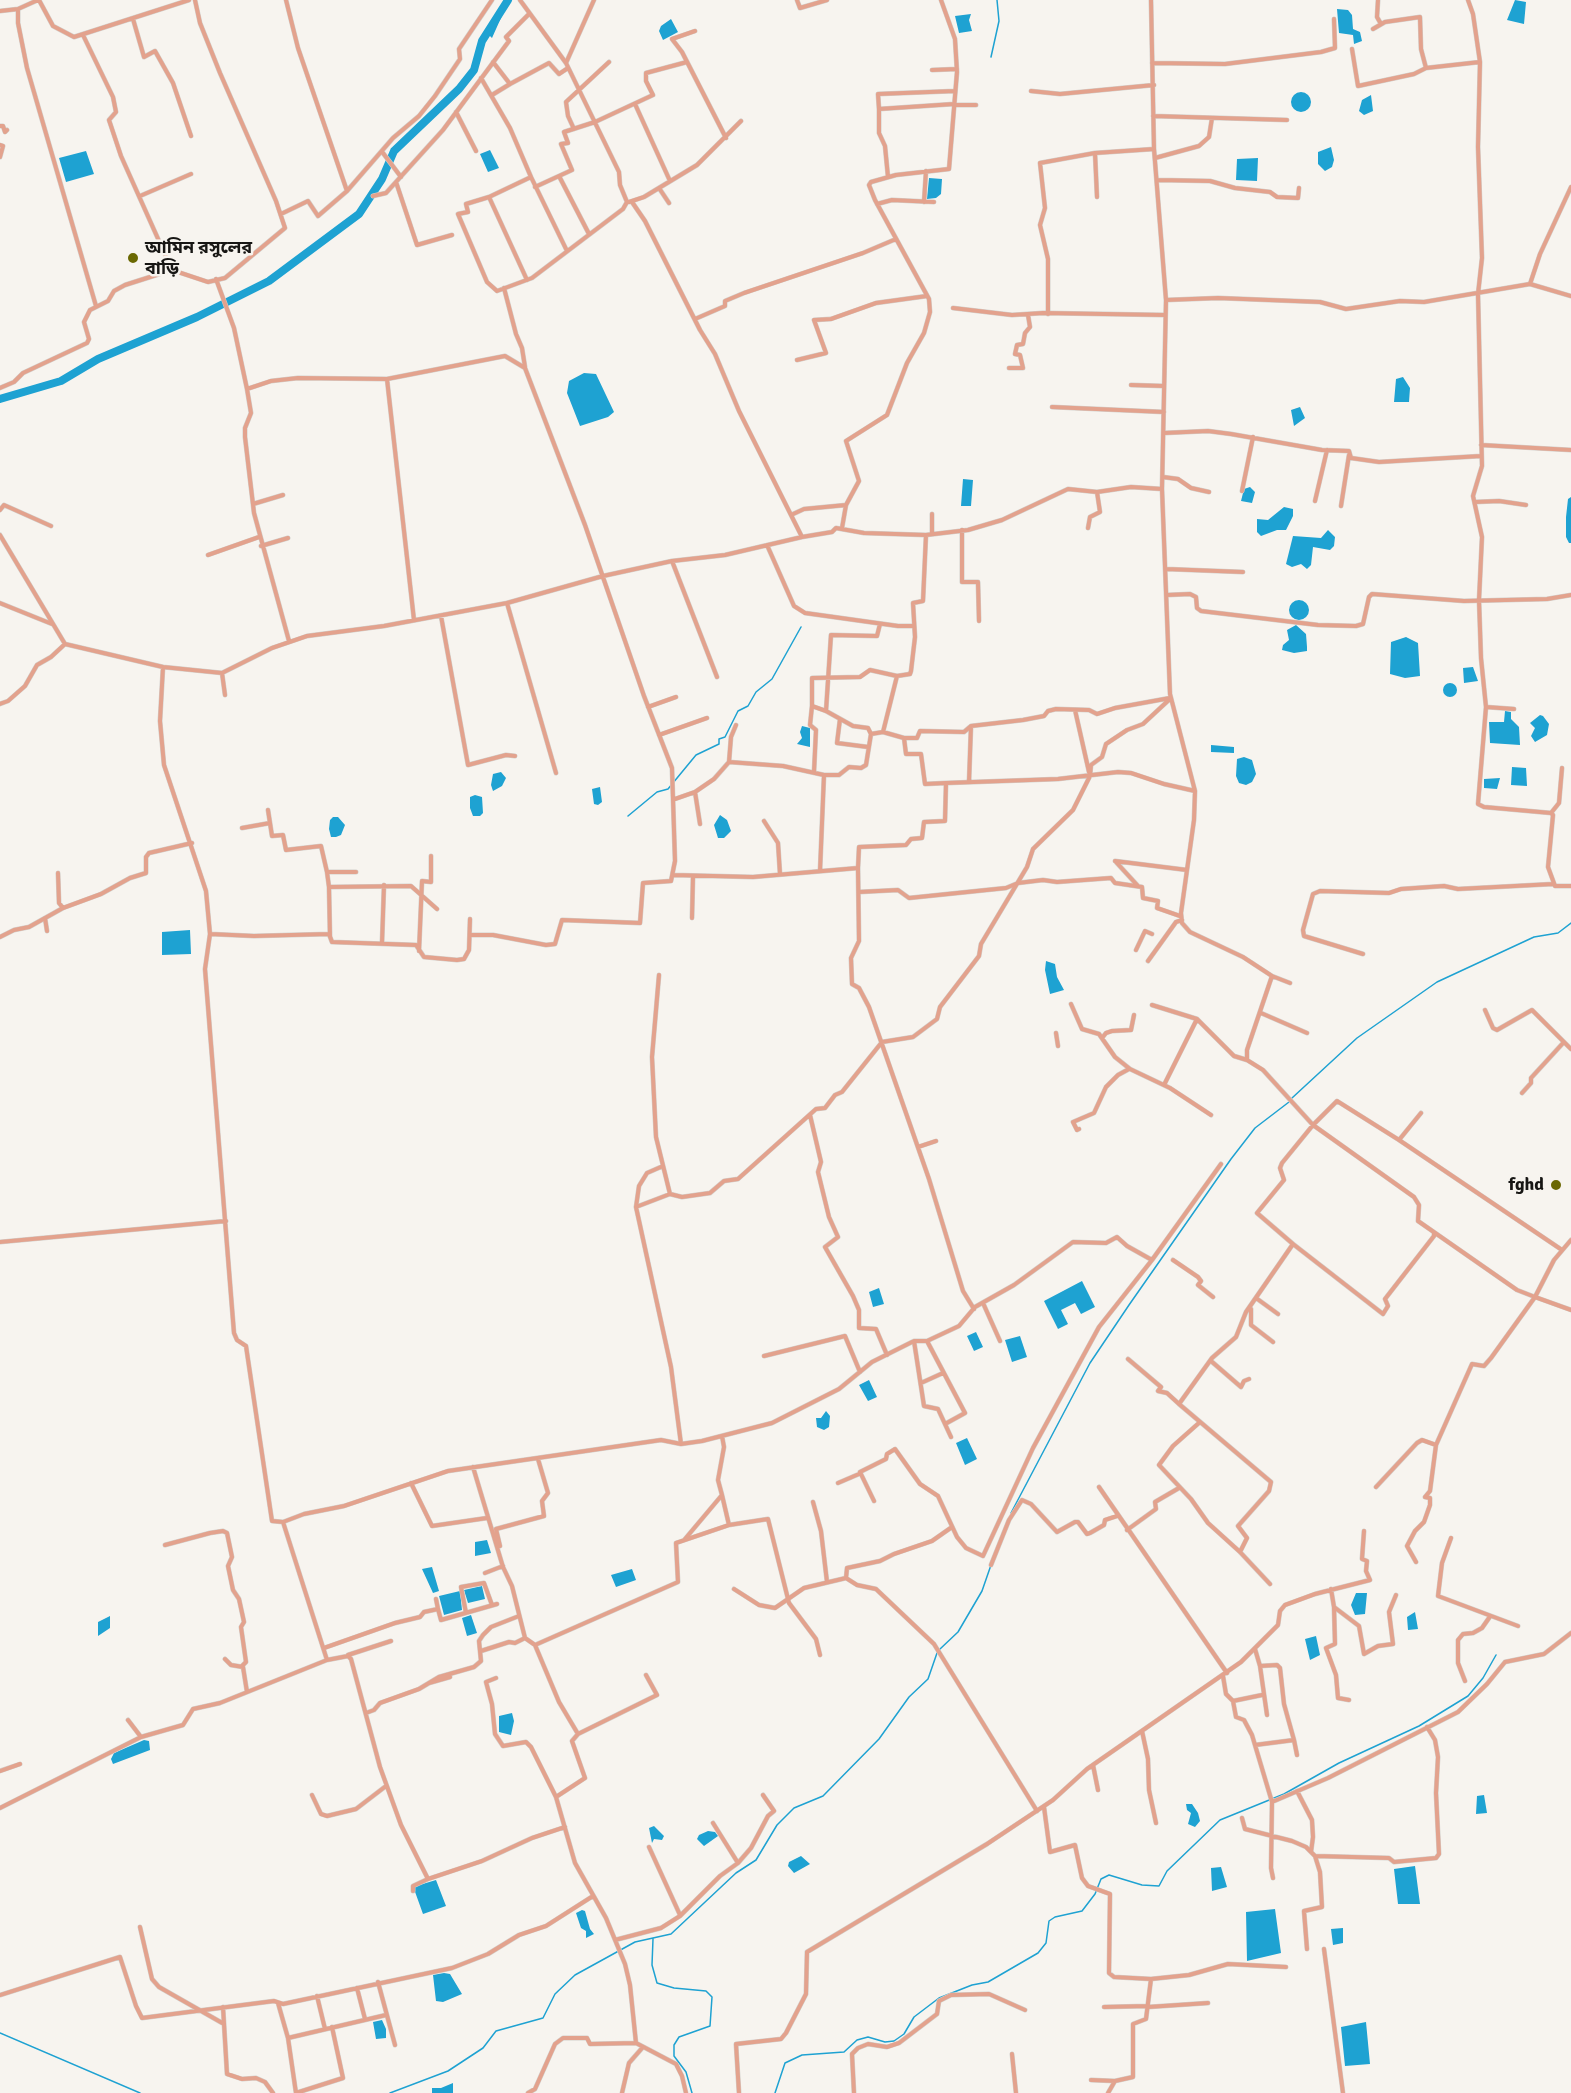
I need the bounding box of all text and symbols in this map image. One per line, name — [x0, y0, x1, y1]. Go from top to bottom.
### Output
place label: আমিন রসুলের বাড়ি — [145, 237, 252, 280]
marker: আমিন রসুলের বাড়ি — [126, 251, 140, 265]
place label: fghd — [1508, 1174, 1544, 1196]
marker: fghd — [1549, 1178, 1563, 1192]

